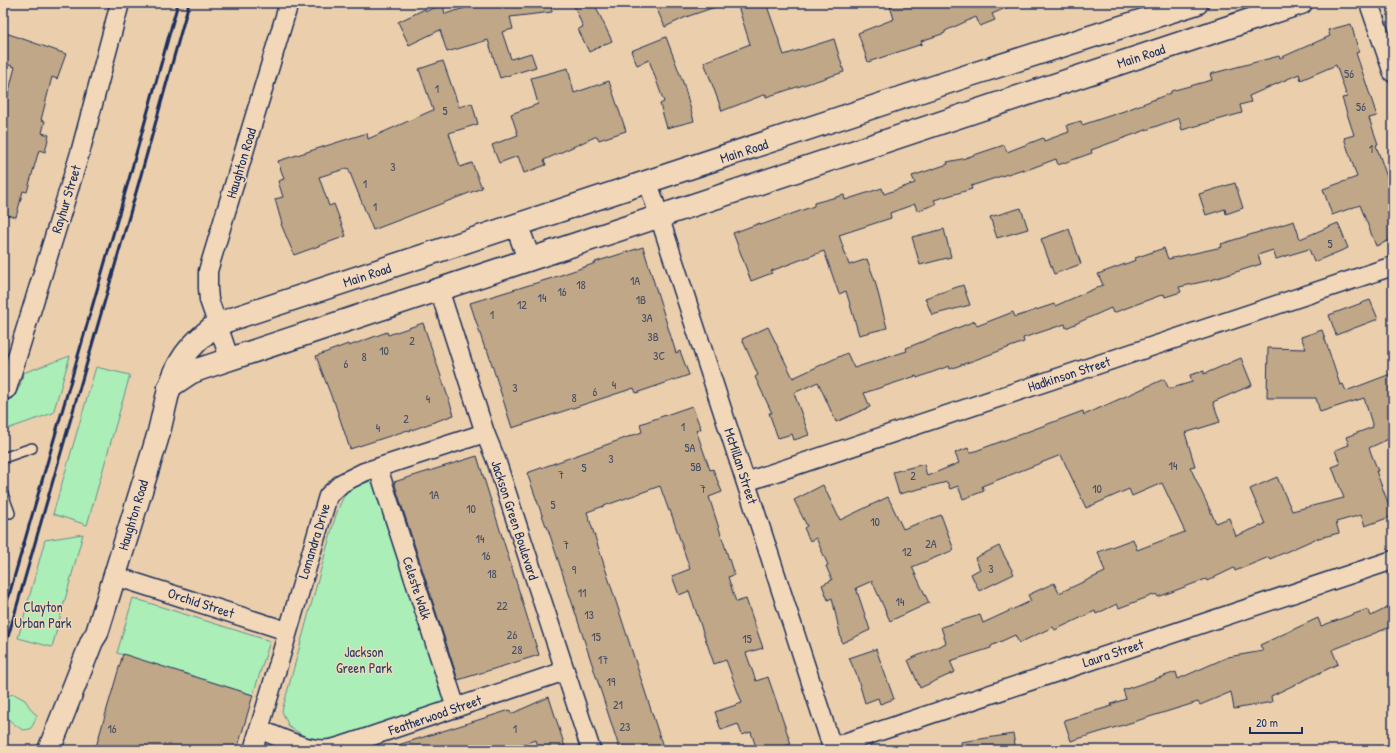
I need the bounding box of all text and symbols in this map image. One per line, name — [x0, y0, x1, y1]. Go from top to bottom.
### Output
street label: Main Road — [1114, 39, 1168, 72]
house number: 56 — [1344, 65, 1354, 82]
house number: 1 — [435, 80, 439, 97]
house number: 56 — [1356, 98, 1366, 115]
house number: 5 — [442, 102, 448, 119]
street label: Haughton Road — [221, 125, 261, 201]
street label: Main Road — [717, 134, 771, 167]
house number: 1 — [1369, 140, 1373, 157]
house number: 3 — [390, 158, 396, 175]
street label: Rayhur Street — [46, 162, 86, 236]
house number: 1 — [363, 175, 367, 192]
house number: 1 — [373, 198, 377, 215]
house number: 5 — [1327, 235, 1333, 252]
street label: Main Road — [340, 258, 394, 291]
house number: 1A — [630, 272, 640, 289]
house number: 18 — [576, 276, 586, 293]
house number: 16 — [557, 283, 567, 300]
house number: 14 — [538, 289, 547, 306]
house number: 1B — [636, 291, 646, 308]
house number: 12 — [517, 296, 527, 313]
house number: 1 — [490, 306, 494, 323]
house number: 3A — [641, 309, 653, 326]
house number: 3B — [647, 328, 659, 345]
house number: 2 — [409, 332, 415, 349]
house number: 10 — [379, 342, 389, 359]
house number: 3C — [653, 347, 665, 364]
house number: 8 — [361, 348, 367, 365]
street label: Hadkinson Street — [1025, 351, 1113, 396]
house number: 6 — [344, 355, 349, 372]
house number: 4 — [612, 376, 617, 393]
house number: 3 — [512, 379, 518, 396]
house number: 6 — [593, 383, 598, 400]
house number: 8 — [571, 389, 577, 406]
house number: 4 — [426, 390, 431, 407]
house number: 2 — [403, 410, 409, 427]
house number: 1 — [681, 418, 685, 435]
house number: 4 — [376, 419, 381, 436]
street label: McMillan Street — [720, 425, 763, 506]
house number: 5A — [685, 439, 696, 456]
house number: 3 — [608, 450, 614, 467]
house number: 14 — [1169, 457, 1178, 474]
street label: Jackson Green Boulevard — [487, 458, 544, 583]
house number: 5B — [690, 458, 702, 475]
house number: 5 — [581, 459, 587, 476]
house number: 7 — [558, 466, 564, 483]
house number: 2 — [910, 467, 916, 484]
street label: Haughton Road — [113, 477, 153, 553]
house number: 7 — [700, 480, 706, 497]
house number: 10 — [1092, 480, 1102, 497]
house number: 1A — [429, 486, 439, 503]
house number: 5 — [550, 496, 556, 513]
street label: Lomandra Drive — [293, 500, 334, 581]
house number: 10 — [466, 500, 476, 517]
house number: 10 — [870, 513, 880, 530]
house number: 14 — [476, 530, 485, 547]
house number: 2A — [925, 535, 937, 552]
house number: 7 — [563, 536, 569, 553]
house number: 12 — [902, 543, 912, 560]
house number: 16 — [481, 547, 491, 564]
street label: Celeste Walk — [398, 554, 437, 622]
house number: 3 — [988, 560, 994, 577]
house number: 9 — [572, 561, 577, 578]
house number: 18 — [487, 565, 497, 582]
street label: Orchid Street — [165, 583, 237, 622]
house number: 11 — [578, 584, 586, 601]
house number: 14 — [896, 593, 905, 610]
park label: Clayton Urban Park — [14, 597, 72, 632]
house number: 22 — [496, 597, 508, 614]
house number: 13 — [584, 606, 594, 623]
house number: 26 — [507, 626, 517, 643]
house number: 15 — [591, 628, 601, 645]
house number: 15 — [742, 630, 752, 647]
street label: Laura Street — [1080, 634, 1146, 671]
house number: 28 — [512, 641, 522, 658]
park label: Jackson Green Park — [336, 642, 392, 677]
house number: 17 — [598, 651, 608, 668]
house number: 19 — [607, 673, 616, 690]
street label: Featherwood Street — [385, 690, 484, 740]
house number: 21 — [613, 696, 623, 713]
scale bar — [1250, 709, 1302, 735]
text: 20 m — [1256, 714, 1278, 731]
house number: 23 — [620, 718, 631, 735]
house number: 16 — [107, 720, 117, 737]
house number: 1 — [513, 720, 517, 737]

